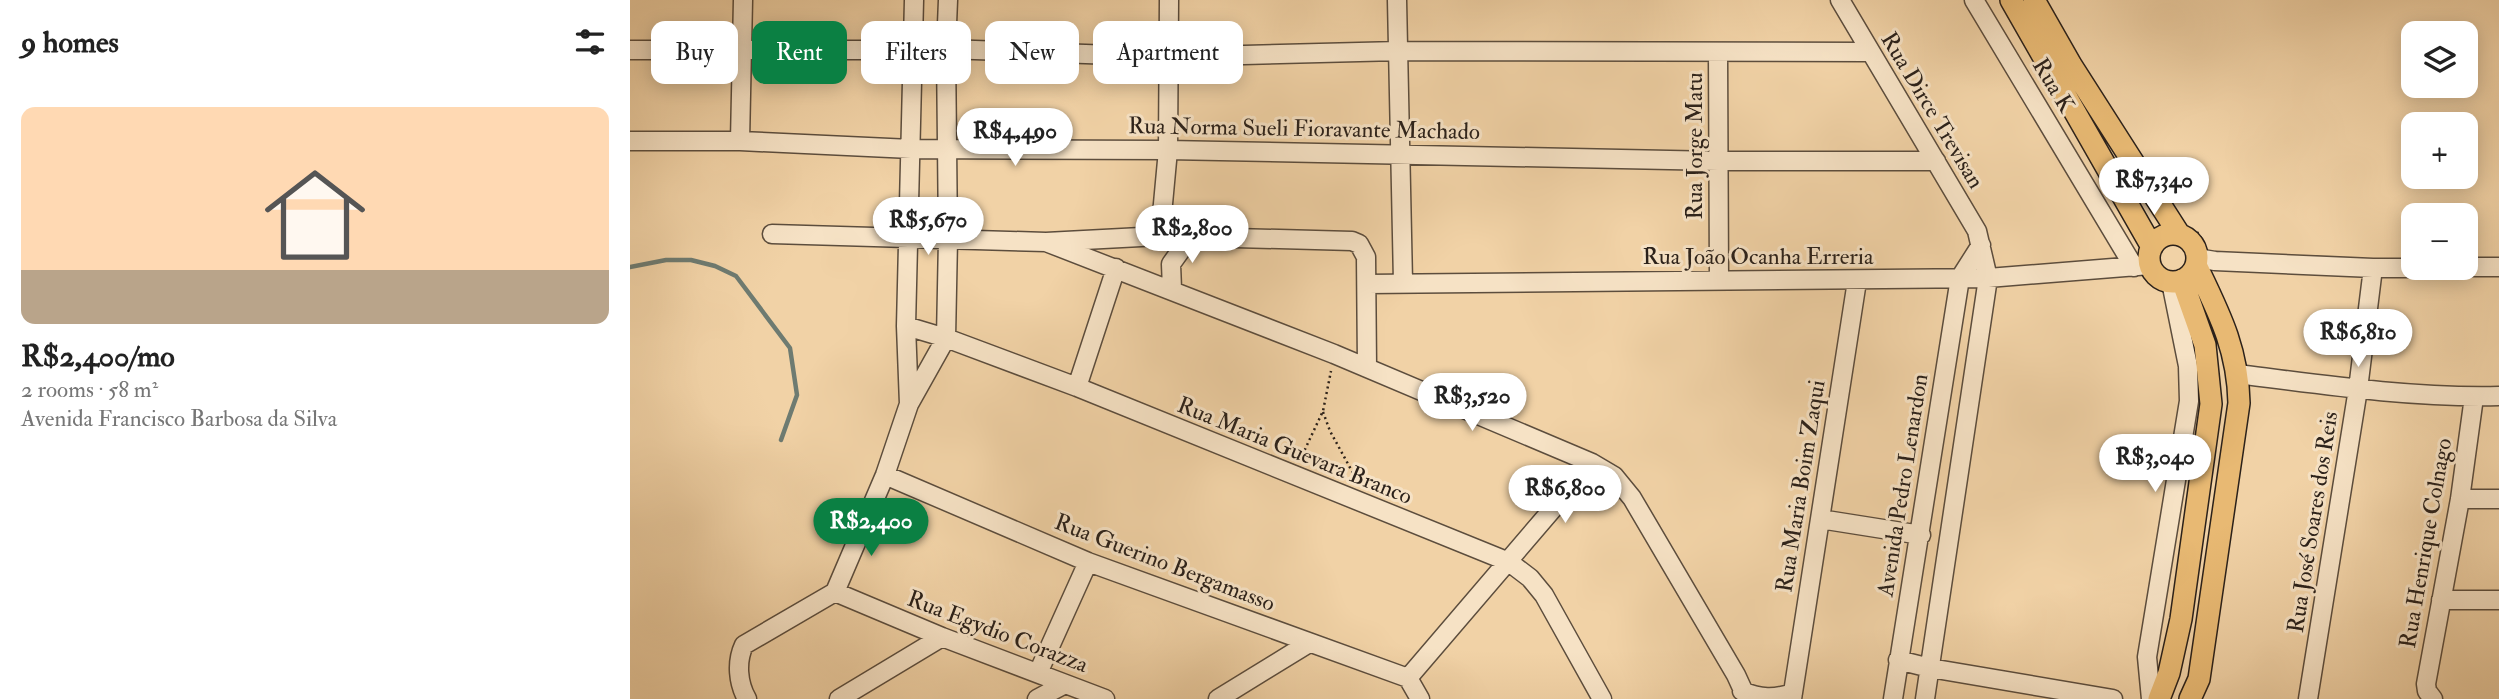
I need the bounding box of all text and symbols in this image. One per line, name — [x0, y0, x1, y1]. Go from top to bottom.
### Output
chip: Buy — [651, 21, 738, 84]
chip: Rent — [752, 21, 847, 84]
chip: Filters — [861, 21, 971, 84]
chip: New — [985, 21, 1079, 84]
chip: Apartment — [1093, 21, 1243, 84]
map controls — [2401, 21, 2478, 280]
button: layers — [2401, 21, 2478, 98]
icon: filters — [571, 23, 609, 61]
text: 9 homes — [21, 24, 119, 61]
street label: Rua Dirce Trevisan — [1874, 27, 1991, 194]
street label: Rua K — [2026, 53, 2082, 119]
street label: Rua Jorge Matu — [1680, 72, 1709, 220]
pin: R$4,490 — [950, 108, 1080, 168]
street label: Rua Norma Sueli Fioravante Machado — [1128, 111, 1480, 146]
button: + — [2401, 112, 2478, 189]
text: R$4,490 — [973, 116, 1057, 145]
icon: home — [252, 152, 378, 278]
pin: R$7,340 — [2089, 158, 2219, 217]
text: R$7,340 — [2115, 165, 2193, 194]
pin: R$5,670 — [863, 198, 993, 257]
button: − — [2401, 203, 2478, 280]
text: R$5,670 — [889, 205, 967, 234]
pin: R$2,800 — [1127, 205, 1257, 265]
text: R$2,800 — [1152, 213, 1232, 242]
street label: Rua João Ocanha Erreria — [1643, 242, 1874, 271]
pin: R$6,810 — [2293, 310, 2423, 369]
text: R$6,810 — [2319, 317, 2397, 346]
text: R$2,400/mo — [21, 338, 175, 375]
street label: Avenida Pedro Lenardon — [1870, 371, 1934, 600]
pin: R$3,520 — [1407, 374, 1537, 433]
text: 2 rooms · 58 m² — [21, 375, 158, 404]
street label: Rua Maria Boim Zaqui — [1769, 378, 1832, 594]
text: R$3,520 — [1434, 381, 1510, 410]
street label: Rua Maria Guevara Branco — [1173, 390, 1417, 511]
text: Avenida Francisco Barbosa da Silva — [21, 404, 337, 433]
street label: Rua José Soares dos Reis — [2281, 409, 2344, 635]
pin: R$3,040 — [2090, 434, 2220, 494]
street label: Rua Henrique Colnago — [2393, 436, 2458, 650]
text: R$3,040 — [2115, 442, 2195, 471]
pin: R$6,800 — [1500, 466, 1630, 525]
text: R$6,800 — [1525, 473, 1605, 502]
pin: R$2,400 — [806, 498, 936, 558]
text: R$2,400 — [829, 506, 913, 535]
street label: Rua Guerino Bergamasso — [1051, 507, 1279, 618]
street label: Rua Egydio Corazza — [903, 584, 1093, 679]

